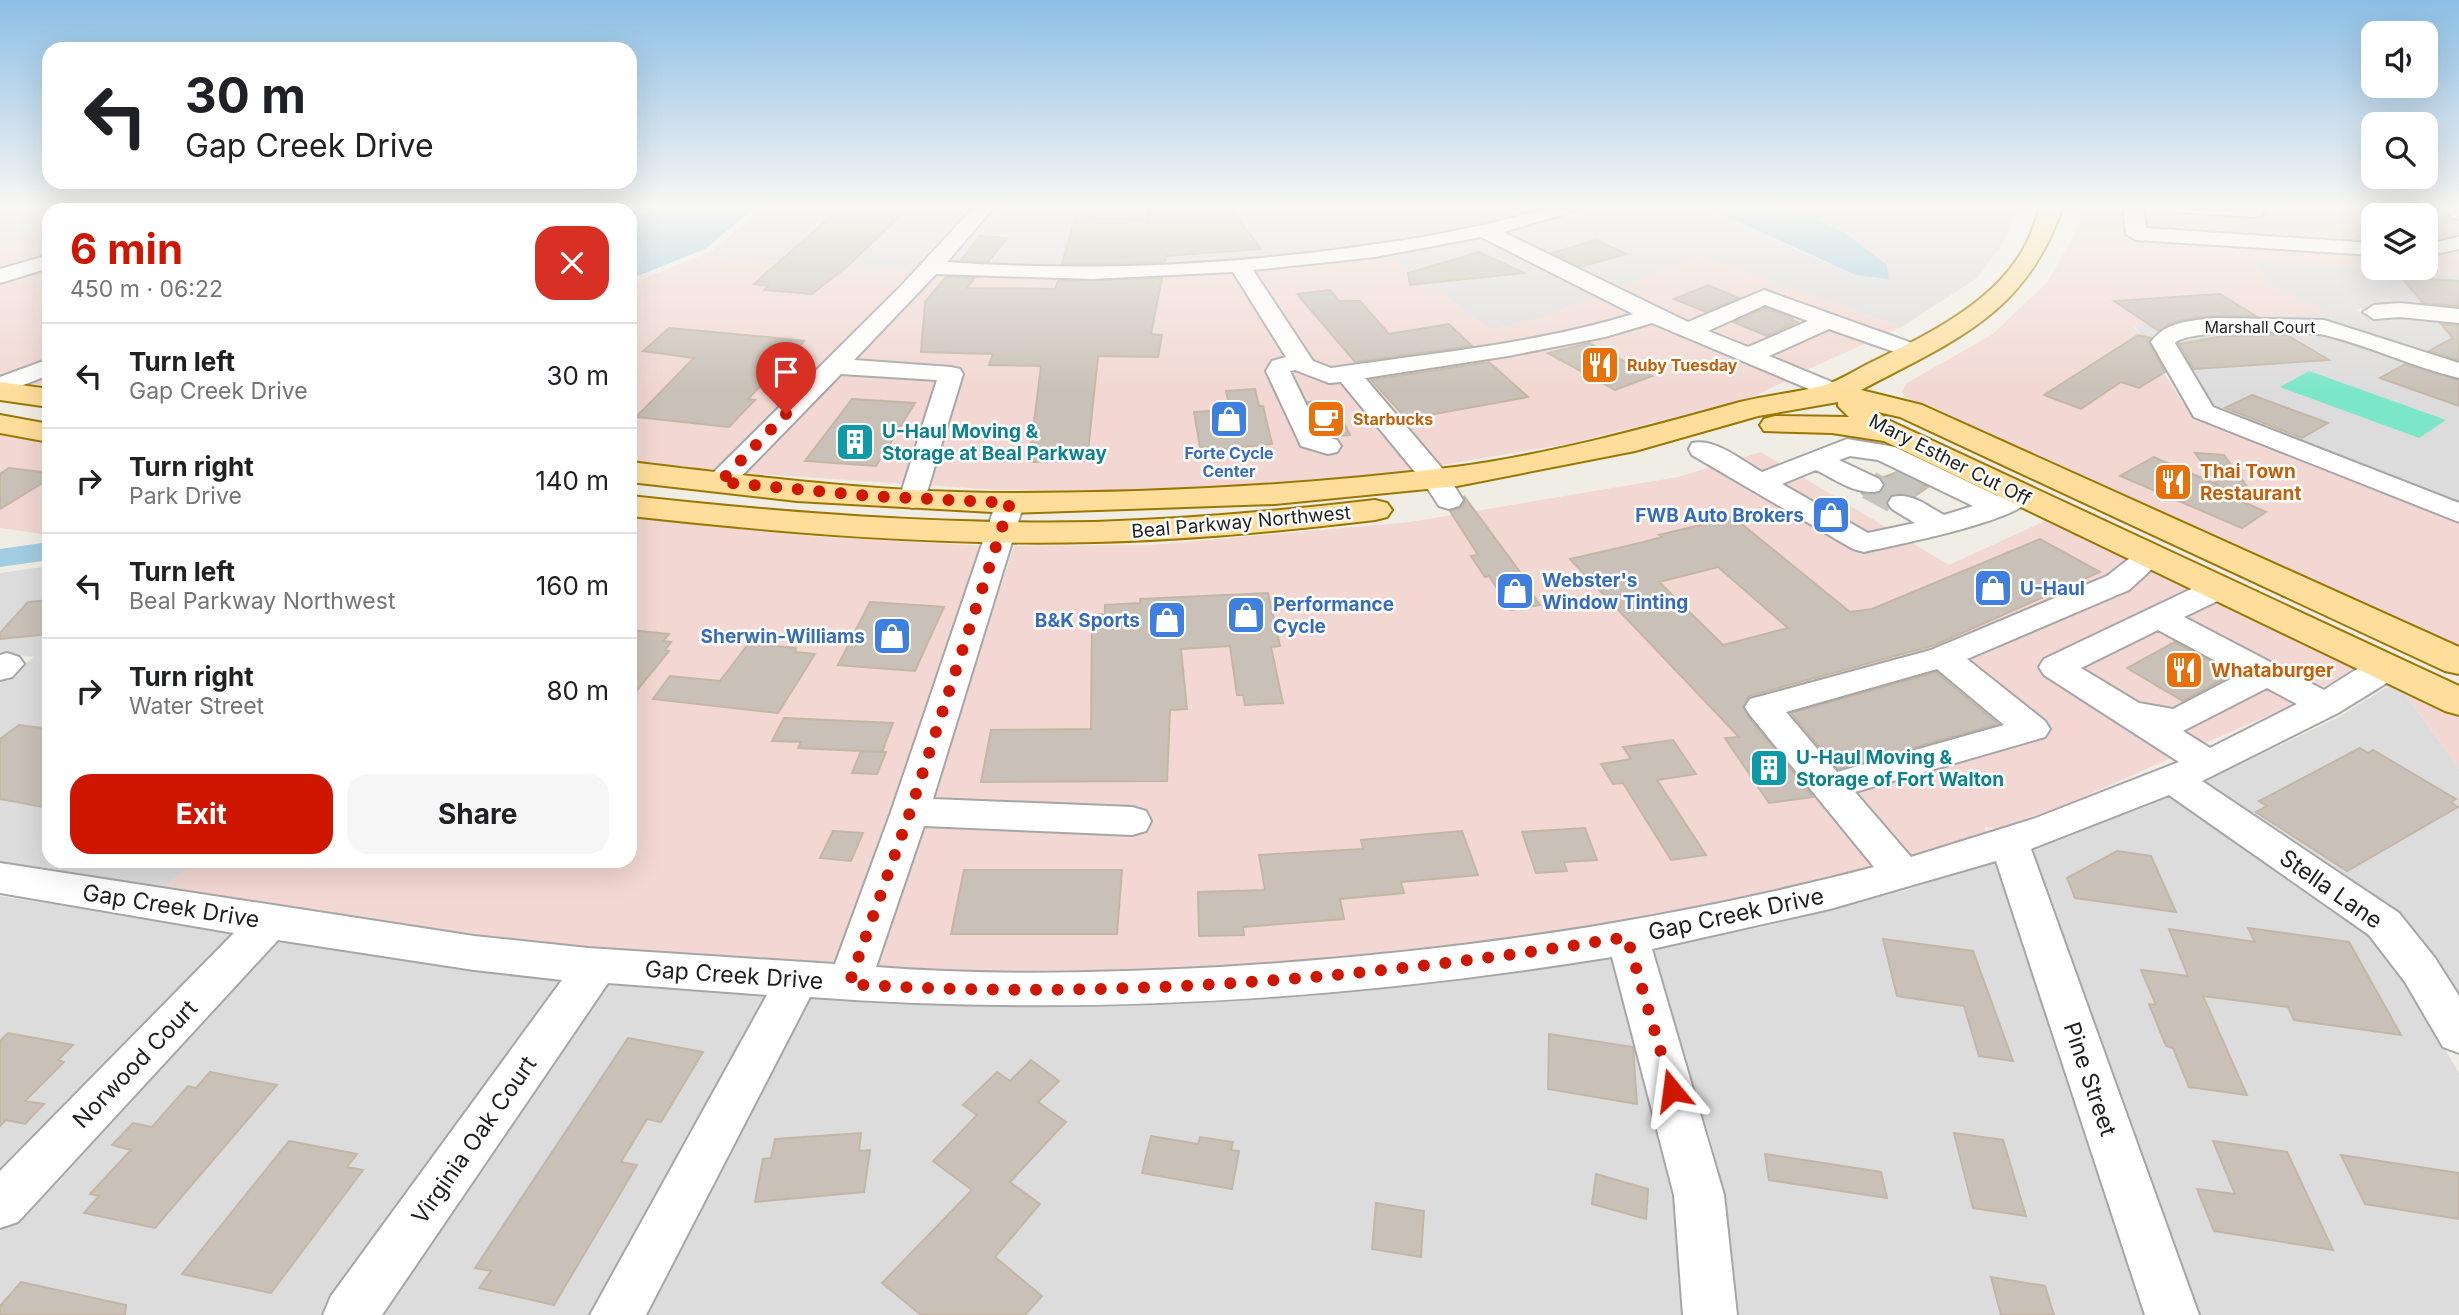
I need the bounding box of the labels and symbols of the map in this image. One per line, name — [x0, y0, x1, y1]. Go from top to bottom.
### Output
street label: Marshall Court — [2205, 317, 2315, 337]
pin — [756, 342, 816, 414]
restaurant icon: Ruby Tuesday — [1579, 344, 1621, 386]
place label: Ruby Tuesday — [1627, 355, 1738, 375]
shop icon: Forte Cycle Center — [1208, 398, 1250, 440]
cafe icon: Starbucks — [1305, 398, 1347, 440]
place label: Starbucks — [1353, 409, 1433, 429]
street label: Mary Esther Cut Off — [1865, 409, 2035, 511]
place label: U-Haul Moving & Storage at Beal Parkway — [882, 420, 1107, 465]
building icon: U-Haul Moving & Storage at Beal Parkway — [834, 421, 876, 463]
place label: Forte Cycle Center — [1184, 443, 1274, 481]
place label: Thai Town Restaurant — [2200, 460, 2301, 505]
restaurant icon: Thai Town Restaurant — [2152, 461, 2194, 503]
shop icon: FWB Auto Brokers — [1810, 494, 1852, 536]
street label: Beal Parkway Northwest — [1130, 501, 1352, 543]
place label: FWB Auto Brokers — [1635, 504, 1804, 527]
shop icon: U-Haul — [1972, 567, 2014, 609]
place label: Webster's Window Tinting — [1542, 569, 1688, 614]
shop icon: Webster's Window Tinting — [1494, 570, 1536, 612]
place label: U-Haul — [2020, 577, 2085, 600]
place label: Performance Cycle — [1273, 593, 1394, 638]
shop icon: Performance Cycle — [1225, 594, 1267, 636]
shop icon: B&K Sports — [1146, 599, 1188, 641]
place label: B&K Sports — [1035, 609, 1140, 632]
shop icon: Sherwin-Williams — [871, 615, 913, 657]
place label: Sherwin-Williams — [701, 625, 865, 648]
restaurant icon: Whataburger — [2163, 649, 2205, 691]
place label: Whataburger — [2211, 659, 2334, 682]
place label: U-Haul Moving & Storage of Fort Walton — [1796, 746, 2004, 791]
building icon: U-Haul Moving & Storage of Fort Walton — [1748, 747, 1790, 789]
street label: Stella Lane — [2274, 843, 2388, 935]
street label: Gap Creek Drive — [81, 878, 261, 934]
street label: Gap Creek Drive — [1646, 882, 1826, 946]
street label: Gap Creek Drive — [644, 955, 824, 995]
street label: Norwood Court — [67, 994, 203, 1134]
street label: Pine Street — [2057, 1018, 2123, 1140]
street label: Virginia Oak Court — [406, 1050, 543, 1229]
position arrow — [1635, 1053, 1709, 1127]

